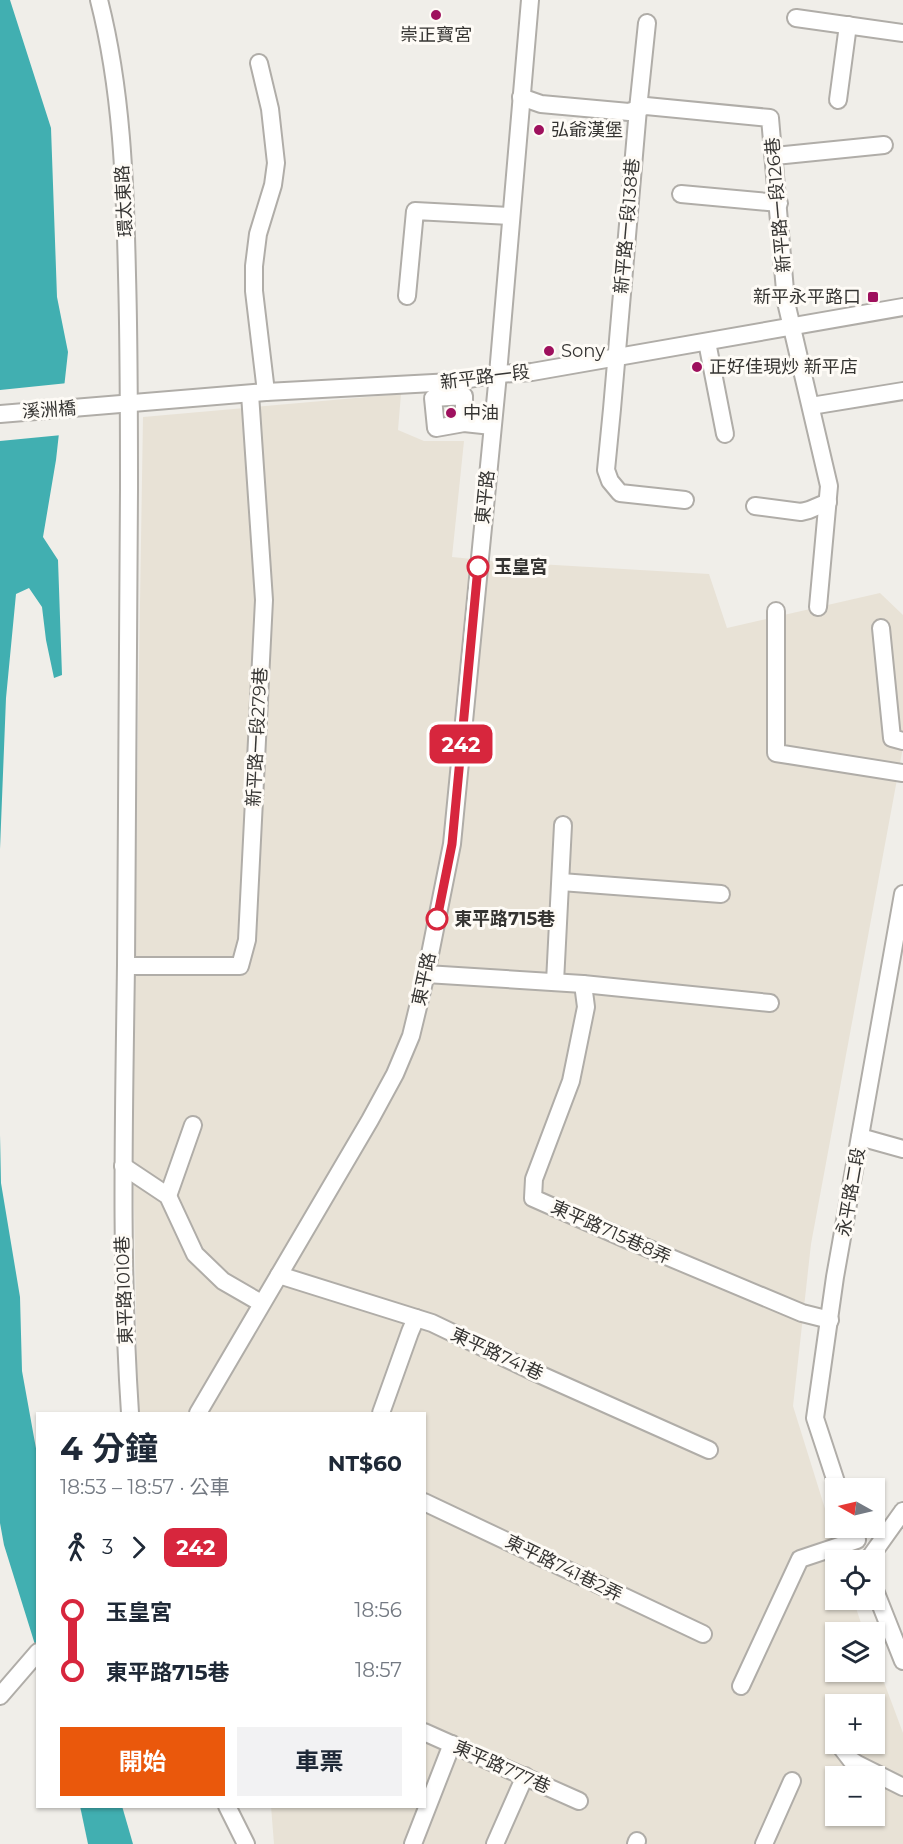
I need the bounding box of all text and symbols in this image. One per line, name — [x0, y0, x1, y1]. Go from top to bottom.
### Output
marker: 崇正寶宮 — [429, 8, 443, 22]
place label: 崇正寶宮 — [400, 24, 472, 46]
place label: 弘爺漢堡 — [551, 119, 623, 141]
marker: 弘爺漢堡 — [532, 123, 546, 137]
street label: 新平路一段126巷 — [761, 136, 795, 274]
street label: 新平路一段138巷 — [610, 157, 644, 295]
street label: 環太東路 — [111, 164, 137, 238]
place label: 新平永平路口 — [753, 286, 861, 308]
marker: 新平永平路口 — [866, 290, 880, 304]
place label: Sony — [561, 340, 605, 362]
marker: Sony — [542, 344, 556, 358]
place label: 正好佳現炒 新平店 — [709, 356, 858, 378]
marker: 正好佳現炒 新平店 — [690, 360, 704, 374]
street label: 新平路一段 — [439, 361, 531, 393]
street label: 溪洲橋 — [21, 397, 77, 423]
place label: 中油 — [463, 402, 499, 424]
marker: 中油 — [444, 406, 458, 420]
street label: 東平路 — [471, 469, 499, 525]
marker: 玉皇宮 — [467, 556, 489, 578]
place label: 玉皇宮 — [494, 556, 548, 578]
street label: 新平路一段279巷 — [242, 667, 272, 807]
line badge: 242 — [426, 724, 496, 764]
text: 242 — [441, 732, 481, 757]
marker: 東平路715巷 — [426, 908, 448, 930]
place label: 東平路715巷 — [454, 908, 555, 930]
street label: 東平路 — [408, 950, 440, 1008]
street label: 永平路二段 — [832, 1146, 870, 1238]
street label: 東平路715巷8弄 — [548, 1196, 674, 1268]
street label: 東平路1010巷 — [111, 1235, 137, 1345]
street label: 東平路741巷 — [447, 1323, 547, 1385]
text: 4 分鐘 — [60, 1428, 158, 1468]
text: NT$60 — [328, 1450, 402, 1477]
text: 18:53 – 18:57 · 公車 — [60, 1475, 230, 1499]
north arrow — [825, 1478, 885, 1538]
map controls — [825, 1478, 885, 1826]
street label: 東平路741巷2弄 — [502, 1530, 626, 1606]
icon: walk — [60, 1531, 93, 1564]
icon: forward — [122, 1531, 155, 1564]
text: 3 — [102, 1535, 113, 1559]
text: 242 — [176, 1535, 215, 1560]
button: locate — [825, 1550, 885, 1610]
text: 18:56 — [354, 1598, 402, 1622]
text: 玉皇宮 — [106, 1599, 172, 1626]
button: layers — [825, 1622, 885, 1682]
text: 18:57 — [355, 1658, 402, 1682]
text: 東平路715巷 — [106, 1659, 230, 1686]
button: + — [825, 1694, 885, 1754]
button: 開始 — [60, 1727, 225, 1796]
button: 車票 — [237, 1727, 402, 1796]
street label: 東平路777巷 — [450, 1736, 554, 1798]
button: − — [825, 1766, 885, 1826]

